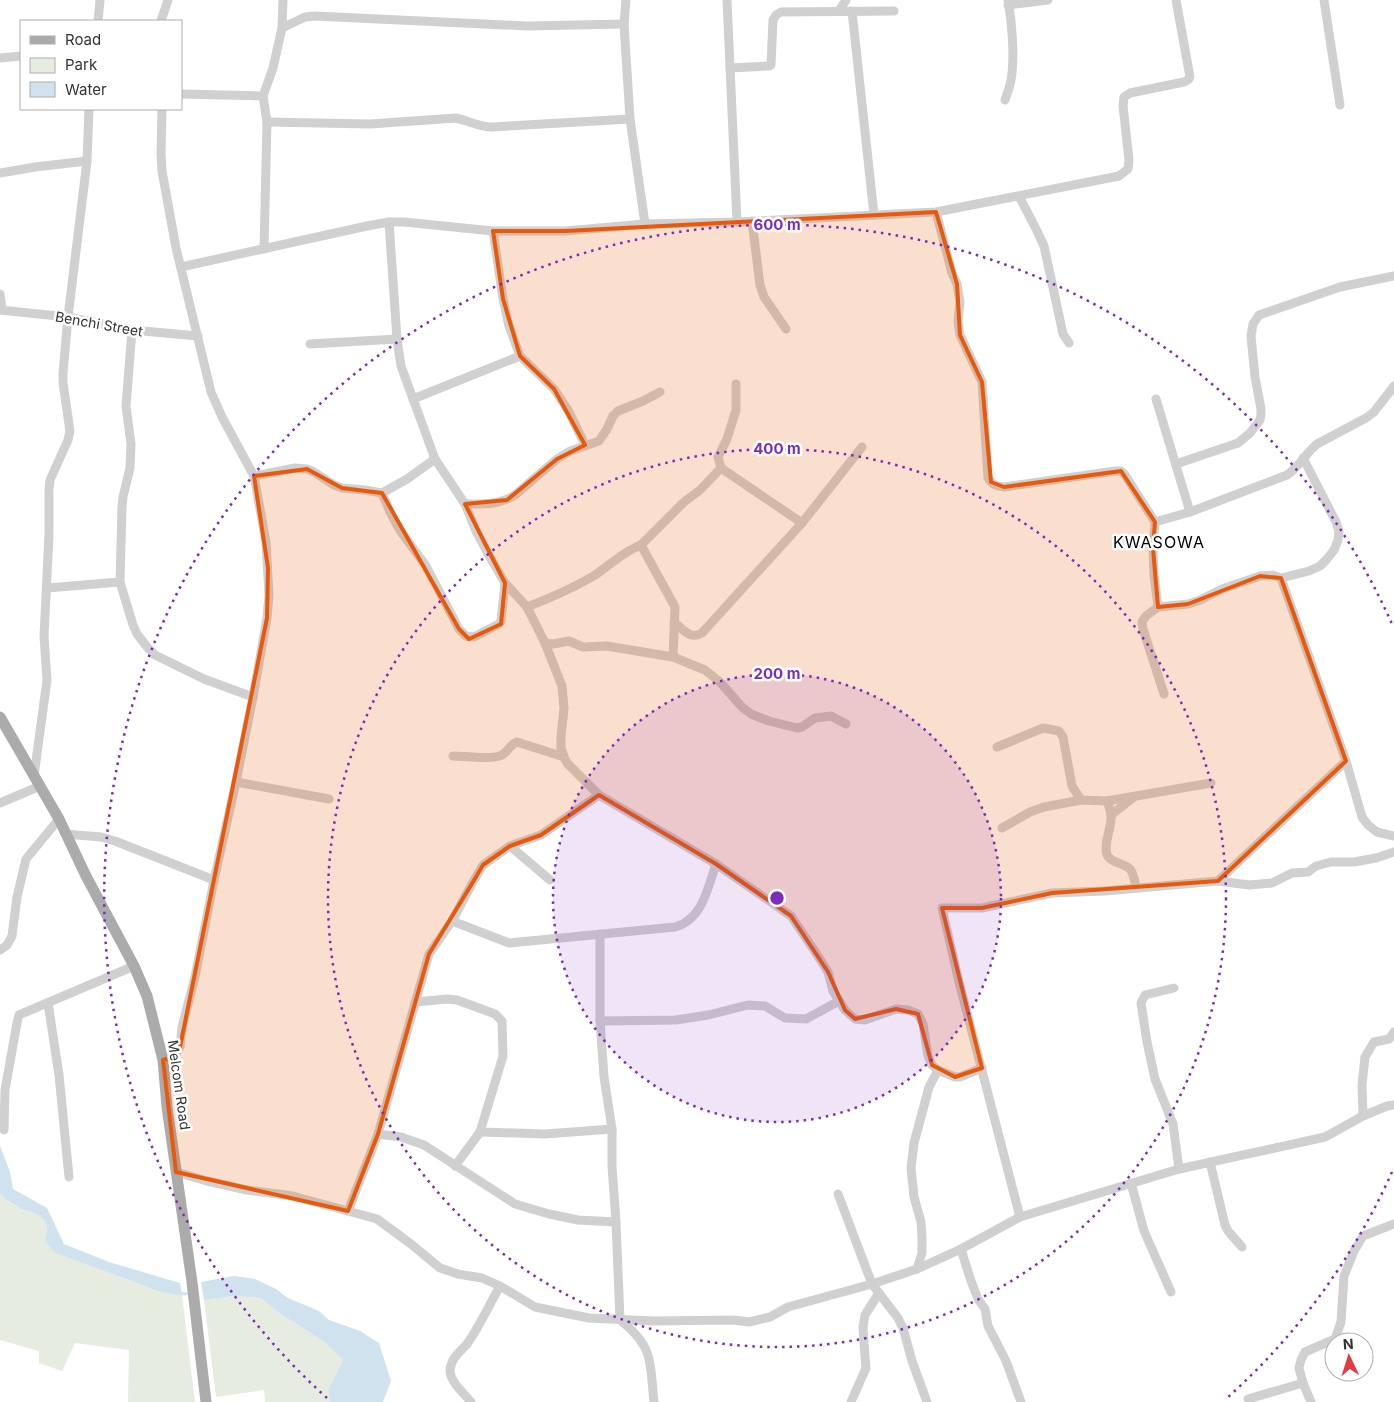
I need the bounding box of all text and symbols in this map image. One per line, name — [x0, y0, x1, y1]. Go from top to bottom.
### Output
legend — [20, 20, 182, 110]
text: Road — [65, 30, 101, 49]
text: Park — [65, 55, 98, 74]
text: Water — [65, 80, 107, 99]
text: 600 m — [753, 215, 801, 234]
street label: Benchi Street — [54, 307, 145, 340]
text: 400 m — [753, 439, 801, 458]
district label: KWASOWA — [1113, 532, 1205, 552]
text: 200 m — [754, 664, 800, 683]
centre of rings — [768, 889, 786, 907]
street label: Melcom Road — [165, 1039, 194, 1131]
north arrow — [1324, 1332, 1374, 1382]
text: N — [1342, 1335, 1354, 1352]

